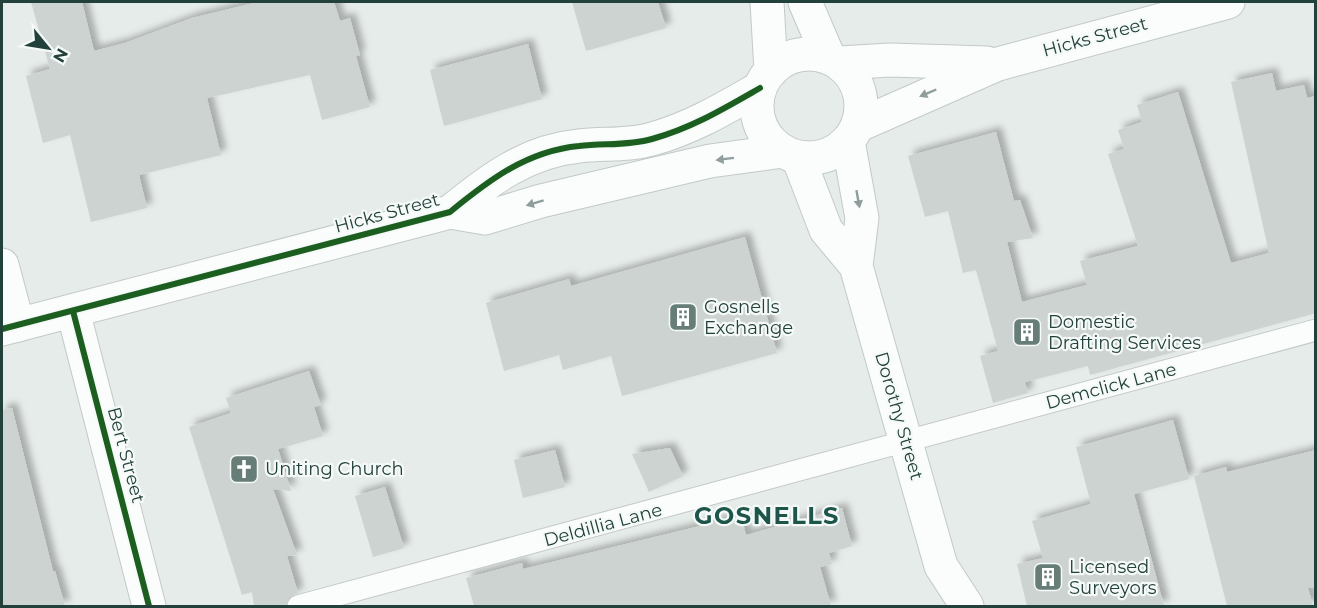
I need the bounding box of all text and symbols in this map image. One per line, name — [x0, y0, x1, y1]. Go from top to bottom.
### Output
street label: Hicks Street — [1040, 12, 1150, 62]
north arrow — [18, 18, 78, 78]
text: N — [49, 45, 72, 66]
one-way arrow — [920, 89, 937, 98]
one-way arrow — [715, 154, 734, 163]
street label: Hicks Street — [332, 188, 442, 238]
one-way arrow — [854, 189, 863, 208]
one-way arrow — [526, 199, 544, 208]
place label: Gosnells Exchange — [704, 296, 793, 339]
building icon: Gosnells Exchange — [667, 301, 699, 333]
place label: Domestic Drafting Services — [1048, 311, 1201, 354]
building icon: Domestic Drafting Services — [1011, 316, 1043, 348]
street label: Dorothy Street — [870, 349, 928, 483]
street label: Demclick Lane — [1043, 358, 1179, 414]
street label: Bert Street — [103, 405, 149, 505]
church icon: Uniting Church — [228, 453, 260, 485]
place label: Uniting Church — [265, 458, 404, 480]
street label: Deldillia Lane — [541, 499, 665, 551]
district label: GOSNELLS — [694, 501, 840, 530]
place label: Licensed Surveyors — [1069, 556, 1157, 599]
building icon: Licensed Surveyors — [1032, 561, 1064, 593]

